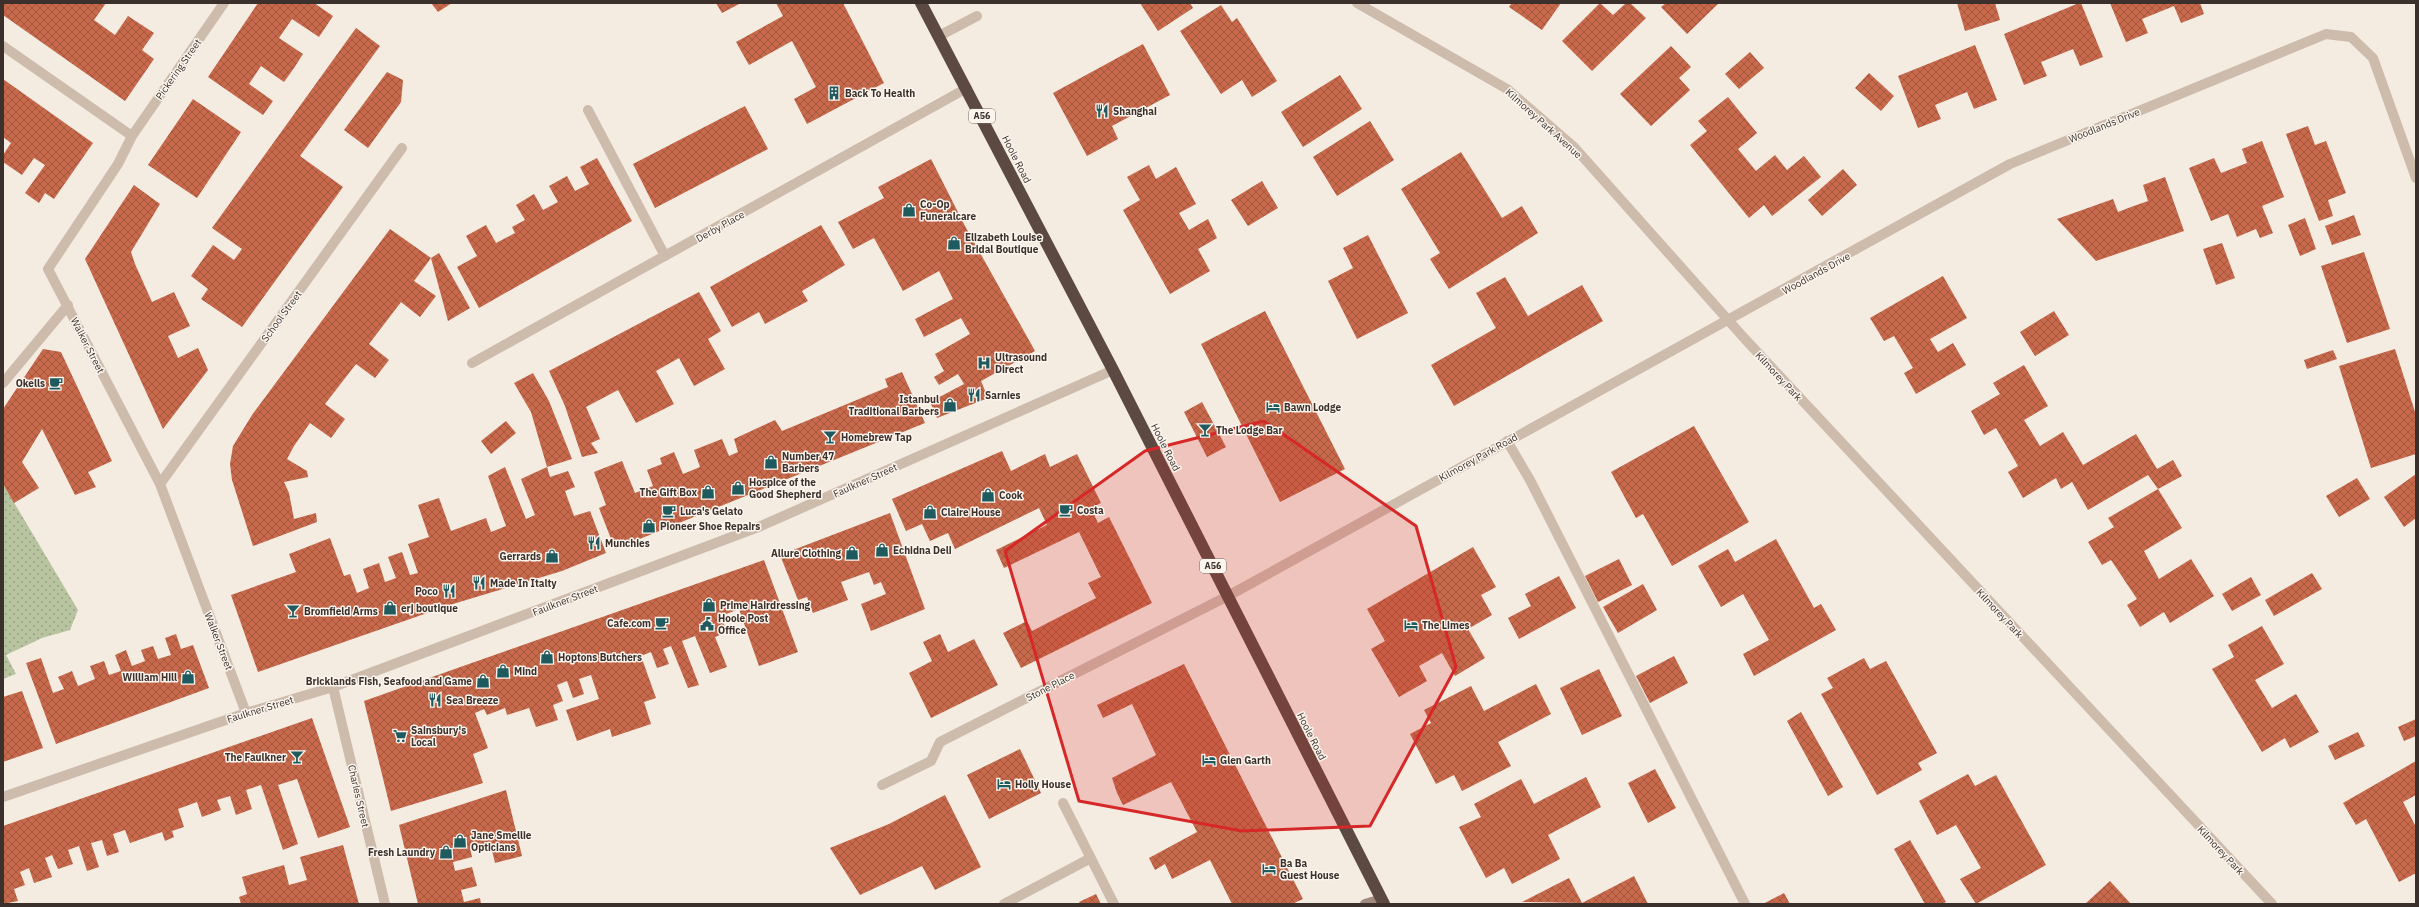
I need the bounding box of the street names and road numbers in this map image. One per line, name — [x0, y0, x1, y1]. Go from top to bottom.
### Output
street label: Pickering Street — [153, 36, 204, 102]
street label: Kilmorey Park Avenue — [1503, 86, 1585, 161]
street label: Woodlands Drive — [2067, 105, 2142, 146]
road number: A56 — [969, 109, 995, 123]
street label: Hoole Road — [999, 133, 1034, 185]
street label: Derby Place — [694, 208, 747, 245]
street label: Woodlands Drive — [1780, 249, 1853, 297]
street label: School Street — [258, 288, 305, 344]
street label: Walker Street — [68, 315, 107, 376]
street label: Kilmorey Park — [1753, 349, 1805, 404]
street label: Hoole Road — [1148, 421, 1183, 473]
street label: Kilmorey Park Road — [1437, 430, 1520, 484]
street label: Faulkner Street — [831, 460, 900, 500]
road number: A56 — [1200, 559, 1226, 573]
street label: Faulkner Street — [531, 582, 600, 619]
street label: Kilmorey Park — [1974, 586, 2026, 641]
street label: Walker Street — [202, 610, 236, 672]
street label: Stone Place — [1024, 668, 1077, 704]
street label: Faulkner Street — [225, 693, 295, 726]
street label: Hoole Road — [1294, 710, 1329, 762]
street label: Charles Street — [345, 764, 372, 829]
street label: Kilmorey Park — [2195, 823, 2247, 878]

